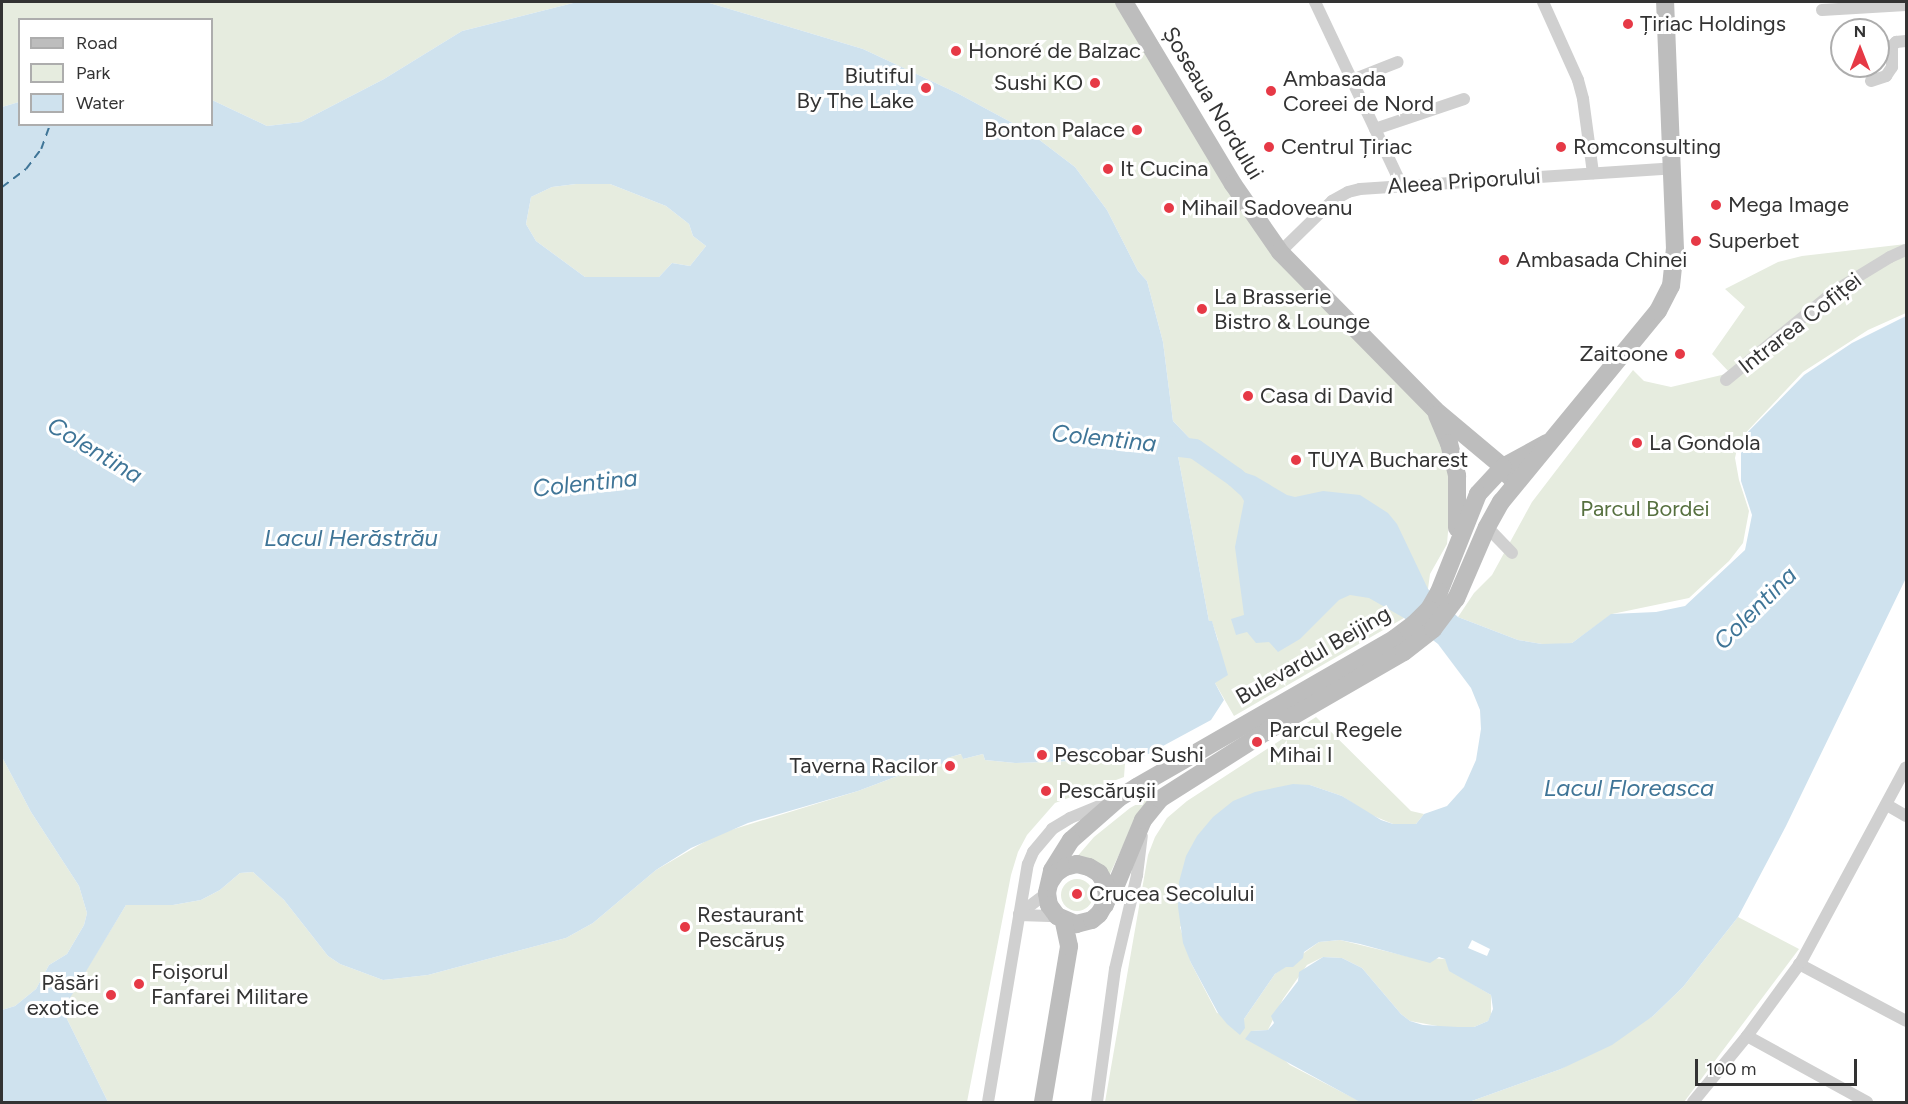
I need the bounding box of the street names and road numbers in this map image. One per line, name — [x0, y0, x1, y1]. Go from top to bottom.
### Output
street label: Șoseaua Nordului — [1157, 22, 1269, 184]
street label: Aleea Priporului — [1387, 162, 1541, 200]
street label: Intrarea Cofiței — [1733, 267, 1867, 379]
street label: Bulevardul Beijing — [1231, 600, 1395, 710]

